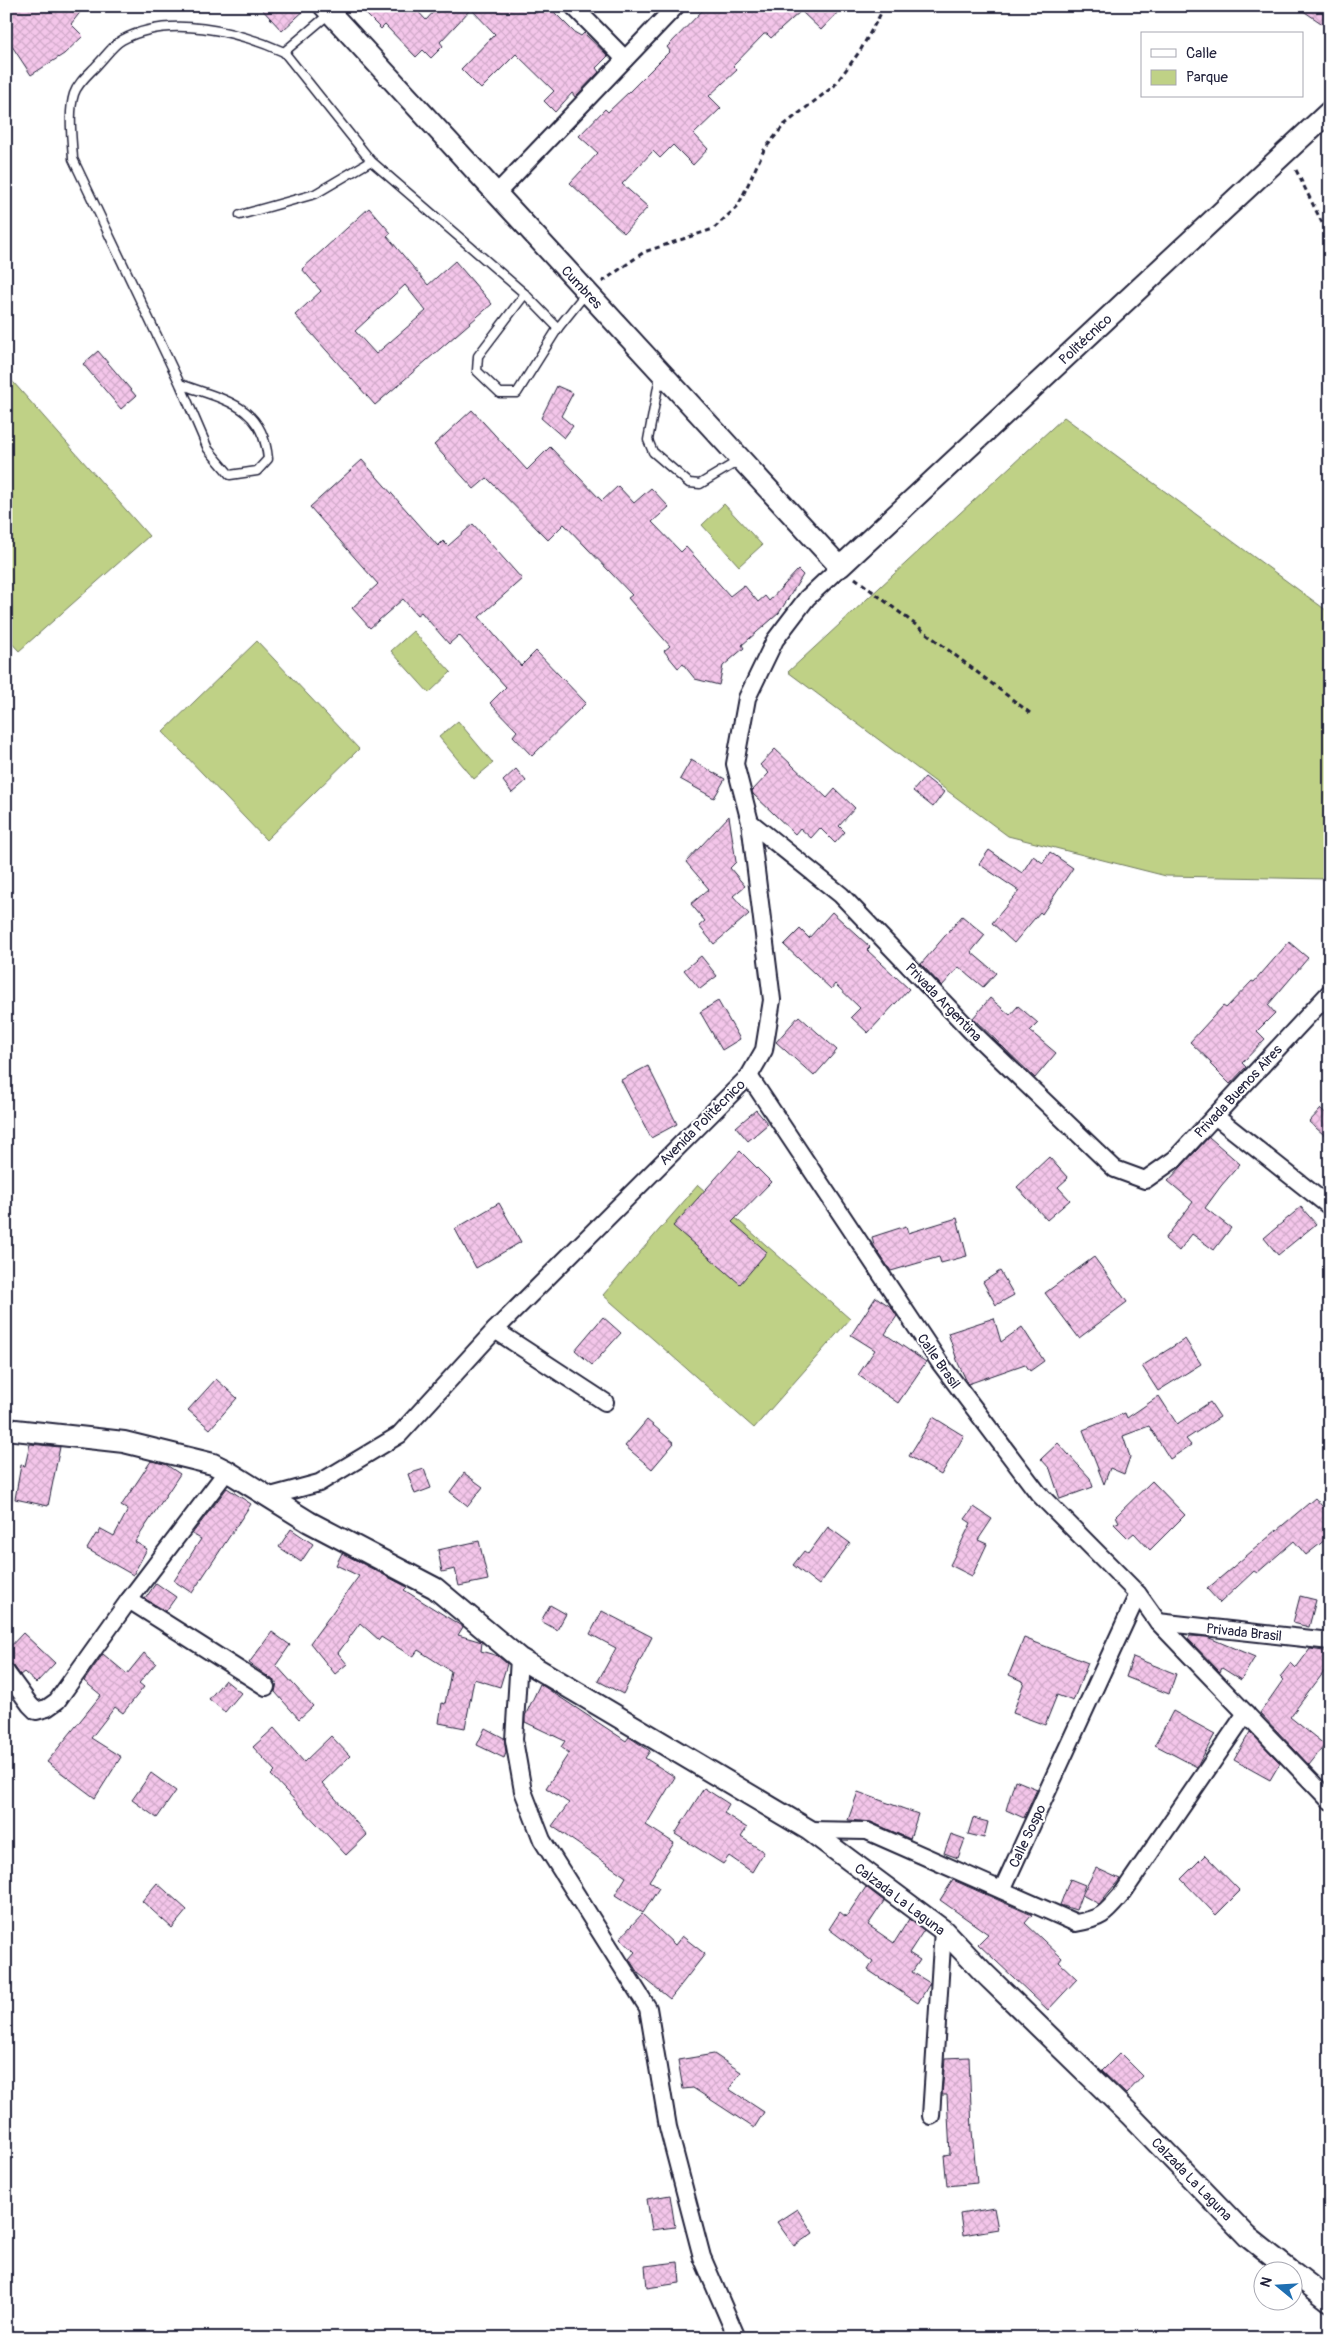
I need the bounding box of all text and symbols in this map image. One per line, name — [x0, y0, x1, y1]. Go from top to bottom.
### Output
legend — [1141, 32, 1304, 98]
text: Calle — [1186, 44, 1217, 63]
text: Parque — [1186, 68, 1229, 87]
street label: Cumbres — [558, 262, 606, 313]
street label: Politécnico — [1055, 310, 1116, 368]
street label: Privada Argentina — [902, 960, 985, 1045]
street label: Privada Buenos Aires — [1191, 1041, 1286, 1141]
street label: Avenida Politécnico — [656, 1076, 749, 1169]
street label: Calle Brasil — [913, 1330, 964, 1392]
street label: Privada Brasil — [1205, 1620, 1283, 1645]
street label: Calle Sospo — [1005, 1801, 1050, 1871]
street label: Calzada La Laguna — [851, 1860, 948, 1939]
street label: Calzada La Laguna — [1148, 2134, 1236, 2224]
north arrow — [1254, 2262, 1304, 2312]
text: N — [1257, 2275, 1276, 2289]

